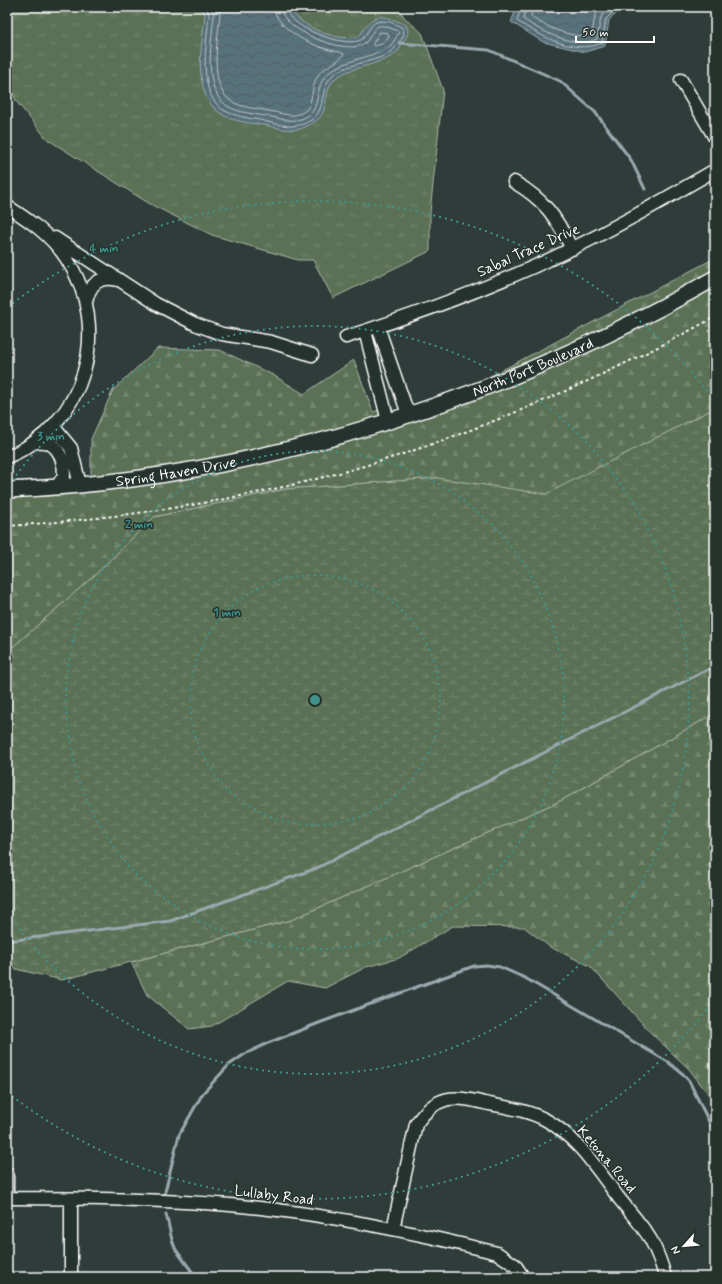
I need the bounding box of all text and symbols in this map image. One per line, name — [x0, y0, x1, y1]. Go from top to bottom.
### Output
scale bar — [576, 18, 654, 44]
text: 50 m — [582, 25, 609, 41]
street label: Sabal Trace Drive — [474, 219, 583, 282]
text: 4 min — [89, 241, 119, 257]
street label: North Port Boulevard — [470, 334, 597, 402]
text: 3 min — [37, 429, 65, 445]
street label: Spring Haven Drive — [115, 452, 238, 492]
text: 2 min — [125, 517, 153, 533]
text: 1 min — [213, 605, 241, 621]
centre of rings — [308, 693, 322, 707]
street label: Ketona Road — [572, 1121, 641, 1198]
street label: Lullaby Road — [233, 1181, 315, 1211]
north arrow — [664, 1226, 704, 1266]
text: N — [668, 1244, 684, 1257]

